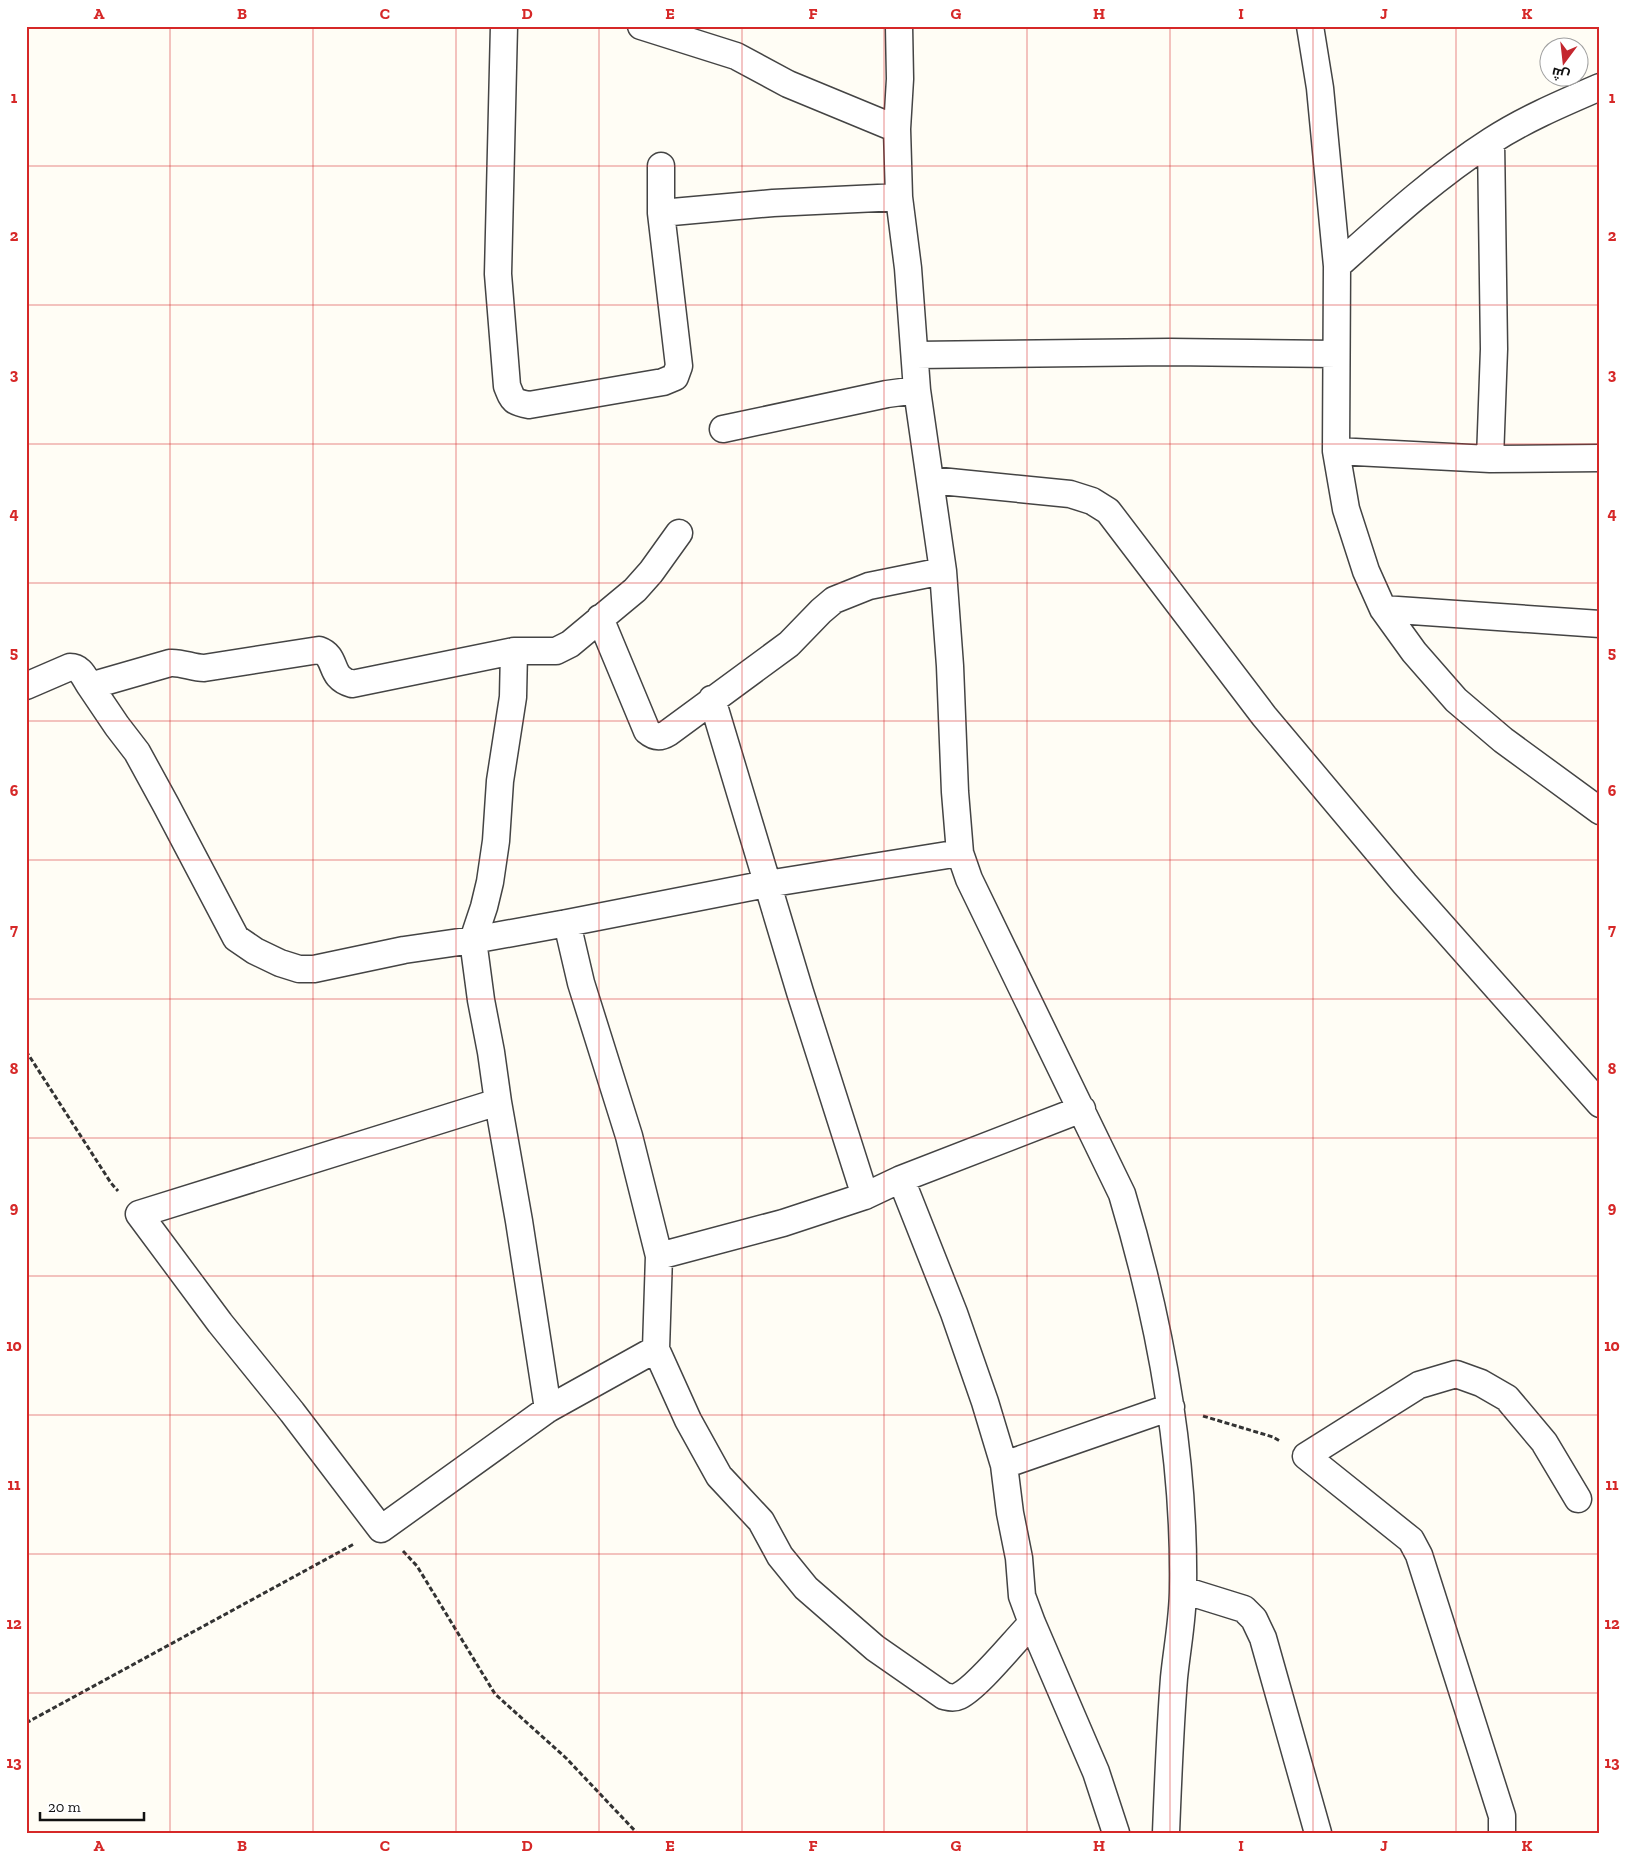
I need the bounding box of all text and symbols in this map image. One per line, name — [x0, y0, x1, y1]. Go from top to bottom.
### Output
text: A — [94, 4, 105, 23]
text: B — [237, 4, 247, 23]
text: C — [380, 4, 390, 23]
text: D — [521, 4, 533, 23]
text: E — [665, 4, 675, 23]
text: F — [808, 4, 818, 23]
text: G — [951, 4, 962, 23]
text: H — [1093, 4, 1105, 23]
text: I — [1238, 4, 1244, 23]
text: J — [1380, 4, 1388, 23]
text: K — [1522, 4, 1533, 23]
north arrow — [1538, 38, 1588, 88]
text: ش — [1550, 64, 1572, 85]
text: 1 — [11, 88, 18, 107]
text: 1 — [1609, 88, 1616, 107]
text: 2 — [10, 226, 19, 245]
text: 2 — [1608, 226, 1617, 245]
text: 3 — [10, 365, 19, 384]
text: 3 — [1608, 365, 1617, 384]
text: 4 — [9, 504, 19, 523]
text: 4 — [1607, 504, 1617, 523]
text: 5 — [10, 643, 18, 662]
text: 5 — [1608, 643, 1616, 662]
text: 6 — [10, 781, 19, 800]
text: 6 — [1608, 781, 1617, 800]
text: 7 — [10, 920, 18, 939]
text: 7 — [1608, 920, 1616, 939]
text: 8 — [10, 1059, 19, 1078]
text: 8 — [1608, 1059, 1617, 1078]
text: 9 — [10, 1198, 19, 1217]
text: 9 — [1608, 1198, 1617, 1217]
text: 10 — [6, 1336, 22, 1355]
text: 10 — [1604, 1336, 1620, 1355]
text: 11 — [8, 1475, 21, 1494]
text: 11 — [1606, 1475, 1619, 1494]
text: 12 — [6, 1614, 22, 1633]
text: 12 — [1604, 1614, 1620, 1633]
text: 13 — [7, 1753, 22, 1772]
text: 13 — [1605, 1753, 1620, 1772]
scale bar — [40, 1789, 144, 1821]
text: 20 m — [48, 1798, 81, 1816]
text: A — [94, 1836, 105, 1855]
text: B — [237, 1836, 247, 1855]
text: C — [380, 1836, 390, 1855]
text: D — [521, 1836, 533, 1855]
text: E — [665, 1836, 675, 1855]
text: F — [808, 1836, 818, 1855]
text: G — [951, 1836, 962, 1855]
text: H — [1093, 1836, 1105, 1855]
text: I — [1238, 1836, 1244, 1855]
text: J — [1380, 1836, 1388, 1855]
text: K — [1522, 1836, 1533, 1855]

